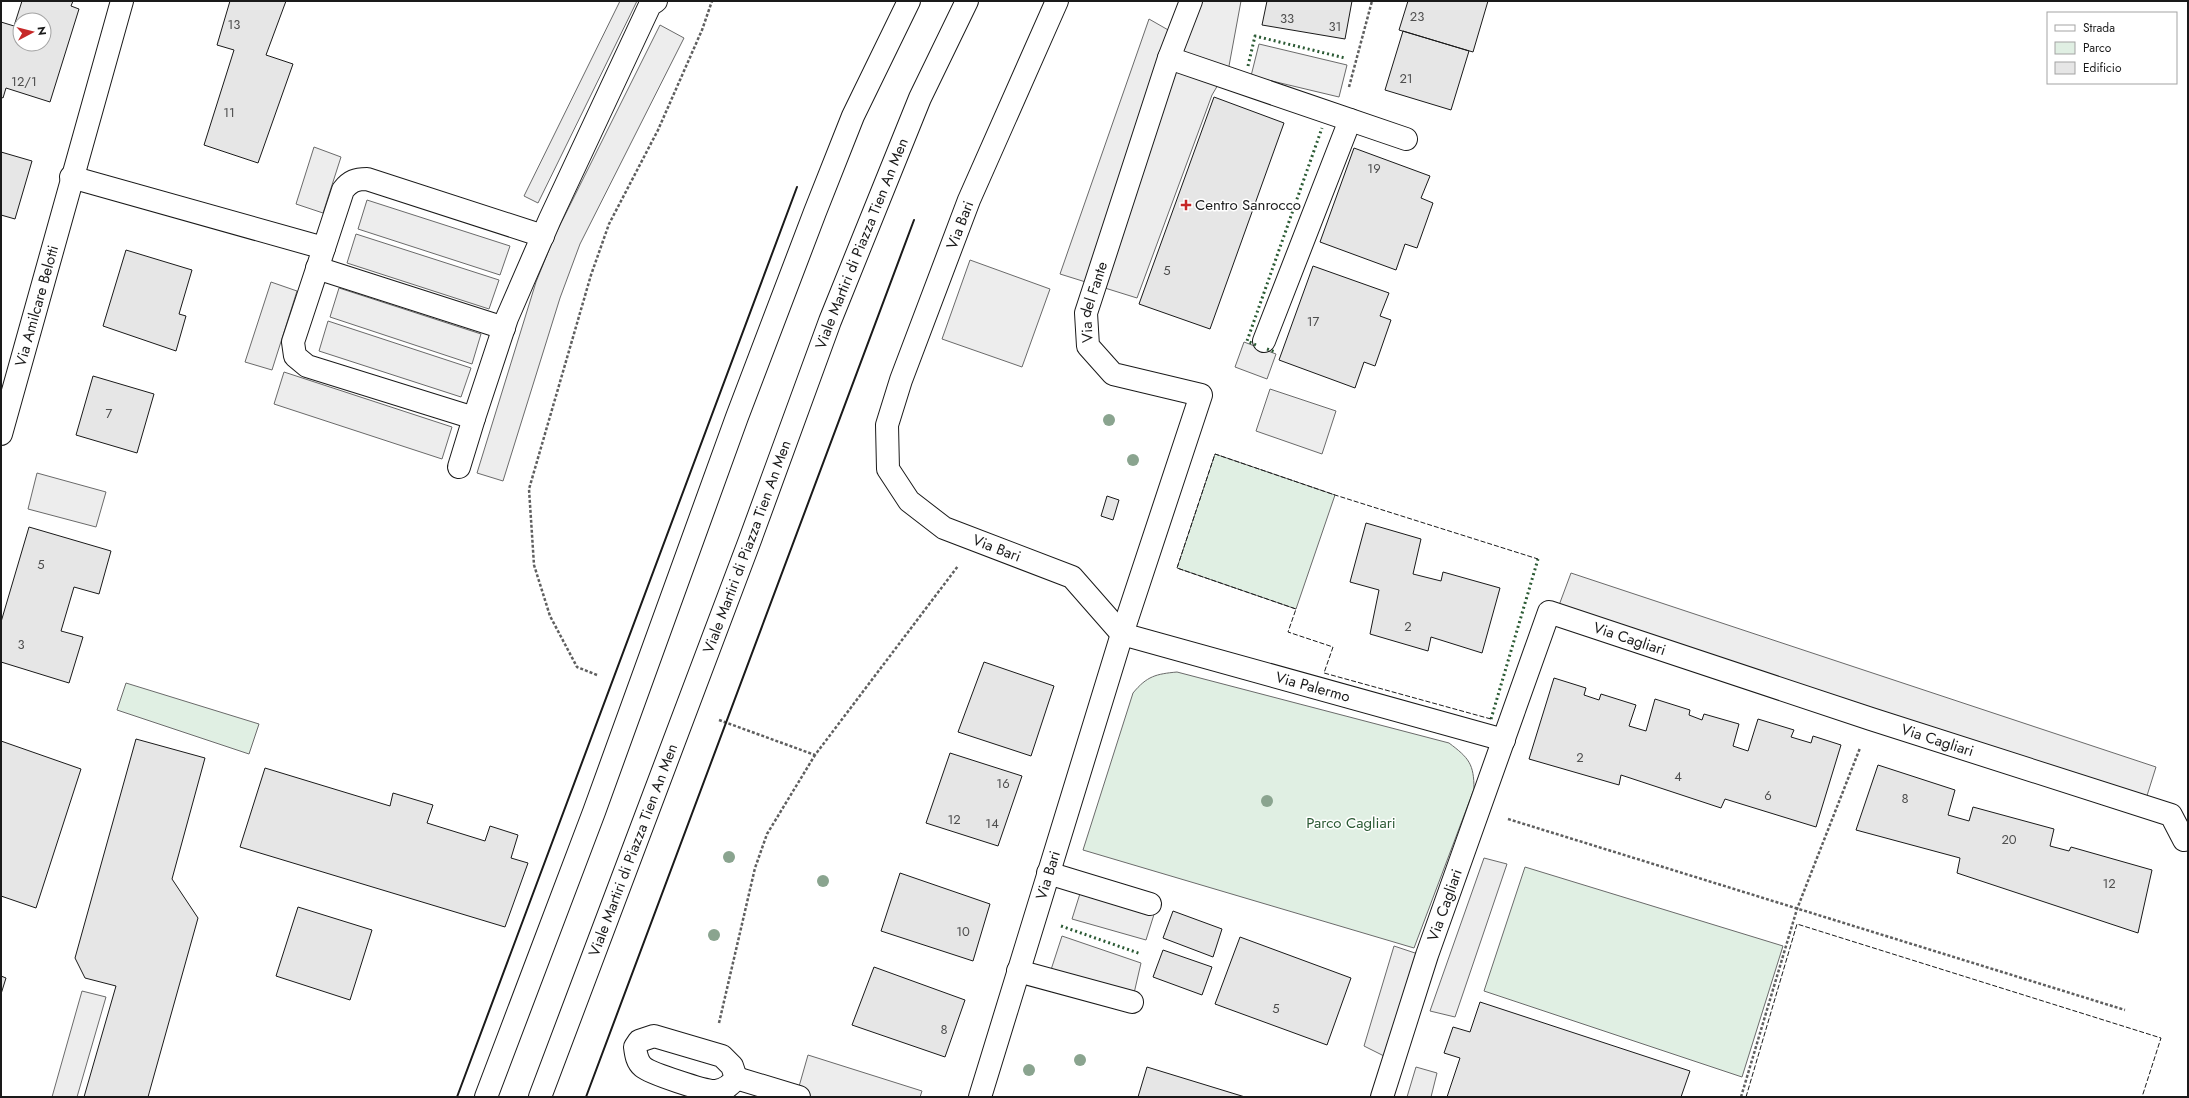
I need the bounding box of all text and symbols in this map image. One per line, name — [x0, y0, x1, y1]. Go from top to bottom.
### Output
house number: 23 — [1410, 7, 1424, 26]
house number: 33 — [1280, 9, 1294, 28]
north arrow — [12, 12, 52, 52]
legend — [2047, 12, 2177, 84]
house number: 13 — [228, 15, 240, 34]
house number: 31 — [1329, 17, 1341, 36]
text: Strada — [2083, 19, 2115, 37]
text: N — [33, 25, 50, 36]
text: Parco — [2083, 39, 2112, 57]
text: Edificio — [2083, 59, 2122, 77]
house number: 21 — [1399, 69, 1413, 88]
house number: 12/1 — [11, 72, 37, 91]
house number: 11 — [223, 103, 235, 122]
street label: Viale Martiri di Piazza Tien An Men — [810, 135, 914, 352]
house number: 19 — [1367, 159, 1381, 178]
place label: Centro Sanrocco — [1195, 194, 1301, 216]
street label: Via Bari — [941, 198, 979, 252]
marker: Centro Sanrocco — [1180, 199, 1192, 211]
street label: Via Amilcare Belotti — [9, 243, 64, 369]
street label: Via del Fante — [1074, 258, 1113, 343]
house number: 5 — [1163, 261, 1171, 280]
house number: 17 — [1307, 312, 1320, 331]
house number: 7 — [106, 404, 113, 423]
street label: Viale Martiri di Piazza Tien An Men — [697, 437, 797, 656]
street label: Via Bari — [969, 529, 1024, 567]
house number: 5 — [37, 555, 45, 574]
street label: Via Cagliari — [1590, 616, 1669, 661]
house number: 2 — [1404, 617, 1412, 636]
house number: 3 — [17, 635, 25, 654]
street label: Via Palermo — [1273, 666, 1353, 708]
street label: Via Cagliari — [1898, 718, 1977, 762]
street label: Viale Martiri di Piazza Tien An Men — [583, 740, 683, 960]
house number: 2 — [1576, 748, 1584, 767]
house number: 4 — [1674, 767, 1682, 786]
house number: 16 — [996, 774, 1010, 793]
house number: 6 — [1764, 786, 1772, 805]
house number: 8 — [1901, 789, 1909, 808]
house number: 12 — [947, 810, 961, 829]
park label: Parco Cagliari — [1306, 812, 1396, 834]
house number: 14 — [985, 814, 999, 833]
house number: 20 — [2001, 830, 2017, 849]
street label: Via Bari — [1030, 848, 1066, 902]
street label: Via Cagliari — [1422, 866, 1468, 944]
house number: 12 — [2102, 874, 2116, 893]
house number: 10 — [956, 922, 970, 941]
house number: 5 — [1272, 999, 1280, 1018]
house number: 8 — [940, 1020, 948, 1039]

